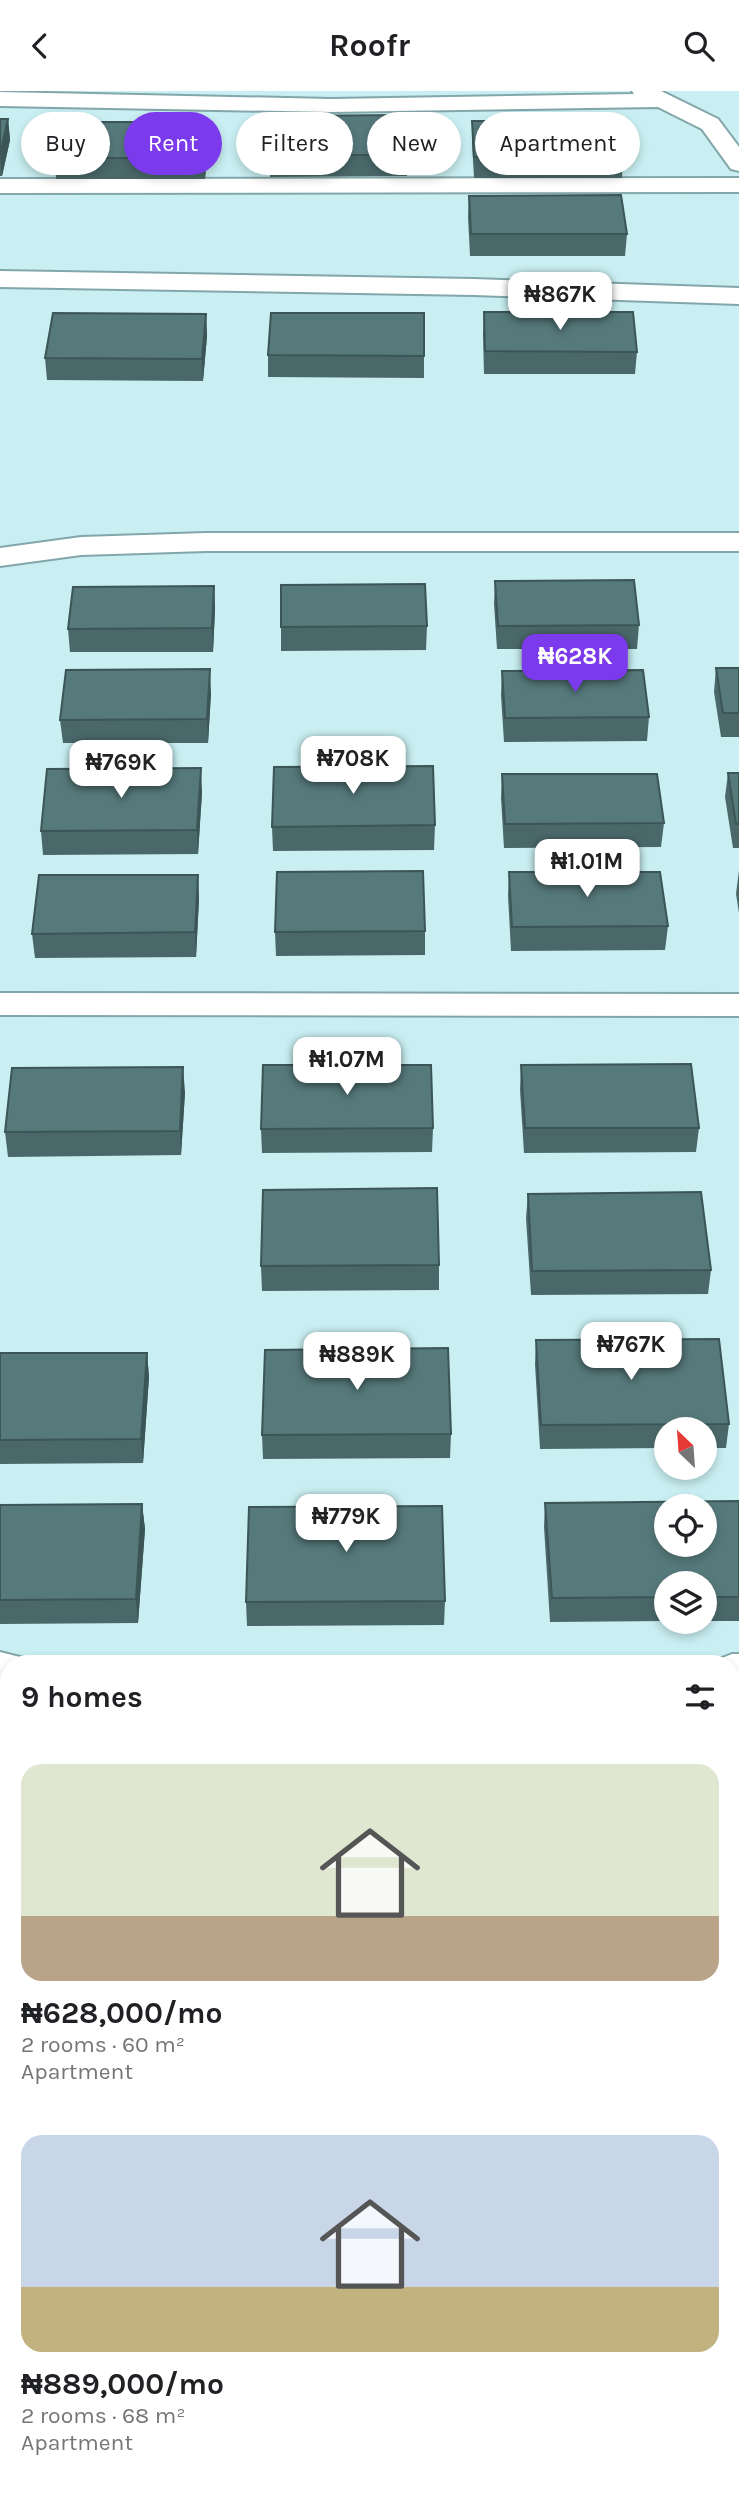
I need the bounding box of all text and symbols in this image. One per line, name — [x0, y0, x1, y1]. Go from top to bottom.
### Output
icon: back — [21, 27, 59, 65]
text: Roofr — [329, 27, 410, 64]
icon: search — [680, 27, 718, 65]
chip: Buy — [21, 112, 110, 175]
chip: Rent — [124, 112, 222, 175]
chip: Filters — [236, 112, 353, 175]
chip: New — [367, 112, 461, 175]
chip: Apartment — [475, 112, 640, 175]
pin: ₦867K — [511, 273, 609, 332]
text: ₦867K — [524, 281, 596, 308]
pin: ₦628K — [526, 635, 624, 694]
text: ₦628K — [538, 643, 612, 670]
pin: ₦708K — [304, 737, 402, 796]
pin: ₦769K — [72, 741, 170, 800]
text: ₦708K — [317, 745, 389, 772]
text: ₦769K — [85, 749, 157, 776]
pin: ₦1.01M — [530, 839, 644, 899]
text: ₦1.01M — [551, 848, 623, 875]
pin: ₦1.07M — [290, 1037, 404, 1097]
text: ₦1.07M — [309, 1046, 385, 1073]
pin: ₦767K — [582, 1323, 680, 1382]
text: ₦767K — [597, 1331, 665, 1358]
pin: ₦889K — [308, 1333, 406, 1392]
text: ₦889K — [319, 1341, 395, 1368]
north arrow — [654, 1417, 718, 1481]
map controls — [654, 1417, 717, 1634]
button: locate — [654, 1494, 717, 1557]
pin: ₦779K — [297, 1495, 395, 1554]
text: ₦779K — [312, 1503, 380, 1530]
button: layers — [654, 1571, 717, 1634]
icon: filters — [681, 1678, 719, 1716]
text: 9 homes — [21, 1679, 143, 1715]
icon: home — [307, 1810, 433, 1936]
text: ₦628,000/mo — [21, 1995, 223, 2031]
text: 2 rooms · 60 m² — [21, 2031, 185, 2058]
text: Apartment — [21, 2058, 133, 2085]
icon: home — [307, 2181, 433, 2307]
text: ₦889,000/mo — [21, 2366, 224, 2402]
text: 2 rooms · 68 m² — [21, 2402, 185, 2429]
text: Apartment — [21, 2429, 133, 2456]

